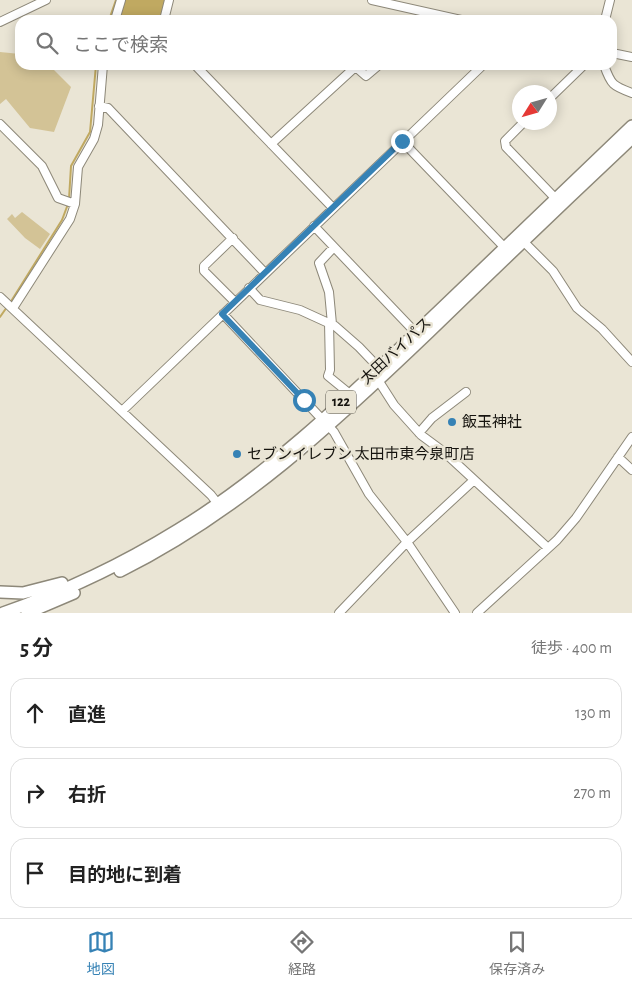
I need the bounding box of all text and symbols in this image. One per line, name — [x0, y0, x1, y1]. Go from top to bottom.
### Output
search box — [15, 15, 617, 70]
icon: search — [33, 29, 61, 57]
text: ここで検索 — [73, 36, 168, 55]
north arrow — [512, 85, 557, 130]
route end — [391, 130, 414, 153]
street label: 太田バイパス — [357, 314, 434, 387]
route start — [293, 389, 316, 412]
road number: 122 — [326, 391, 356, 414]
place label: 飯玉神社 — [462, 414, 522, 430]
marker: 飯玉神社 — [446, 416, 458, 428]
place label: セブンイレブン 太田市東今泉町店 — [247, 446, 474, 462]
marker: セブンイレブン 太田市東今泉町店 — [231, 448, 243, 460]
text: 5 分 — [20, 638, 53, 659]
text: 徒歩 · 400 m — [531, 640, 612, 656]
icon: ahead — [21, 699, 49, 727]
text: 130 m — [575, 705, 611, 721]
text: 直進 — [68, 706, 106, 725]
icon: right — [21, 779, 49, 807]
text: 270 m — [573, 785, 611, 801]
text: 右折 — [68, 786, 106, 805]
icon: arrive — [21, 859, 49, 887]
text: 目的地に到着 — [68, 866, 182, 885]
tab: 地図 — [87, 928, 115, 979]
tab: 経路 — [288, 928, 316, 979]
tab: 保存済み — [489, 928, 545, 979]

